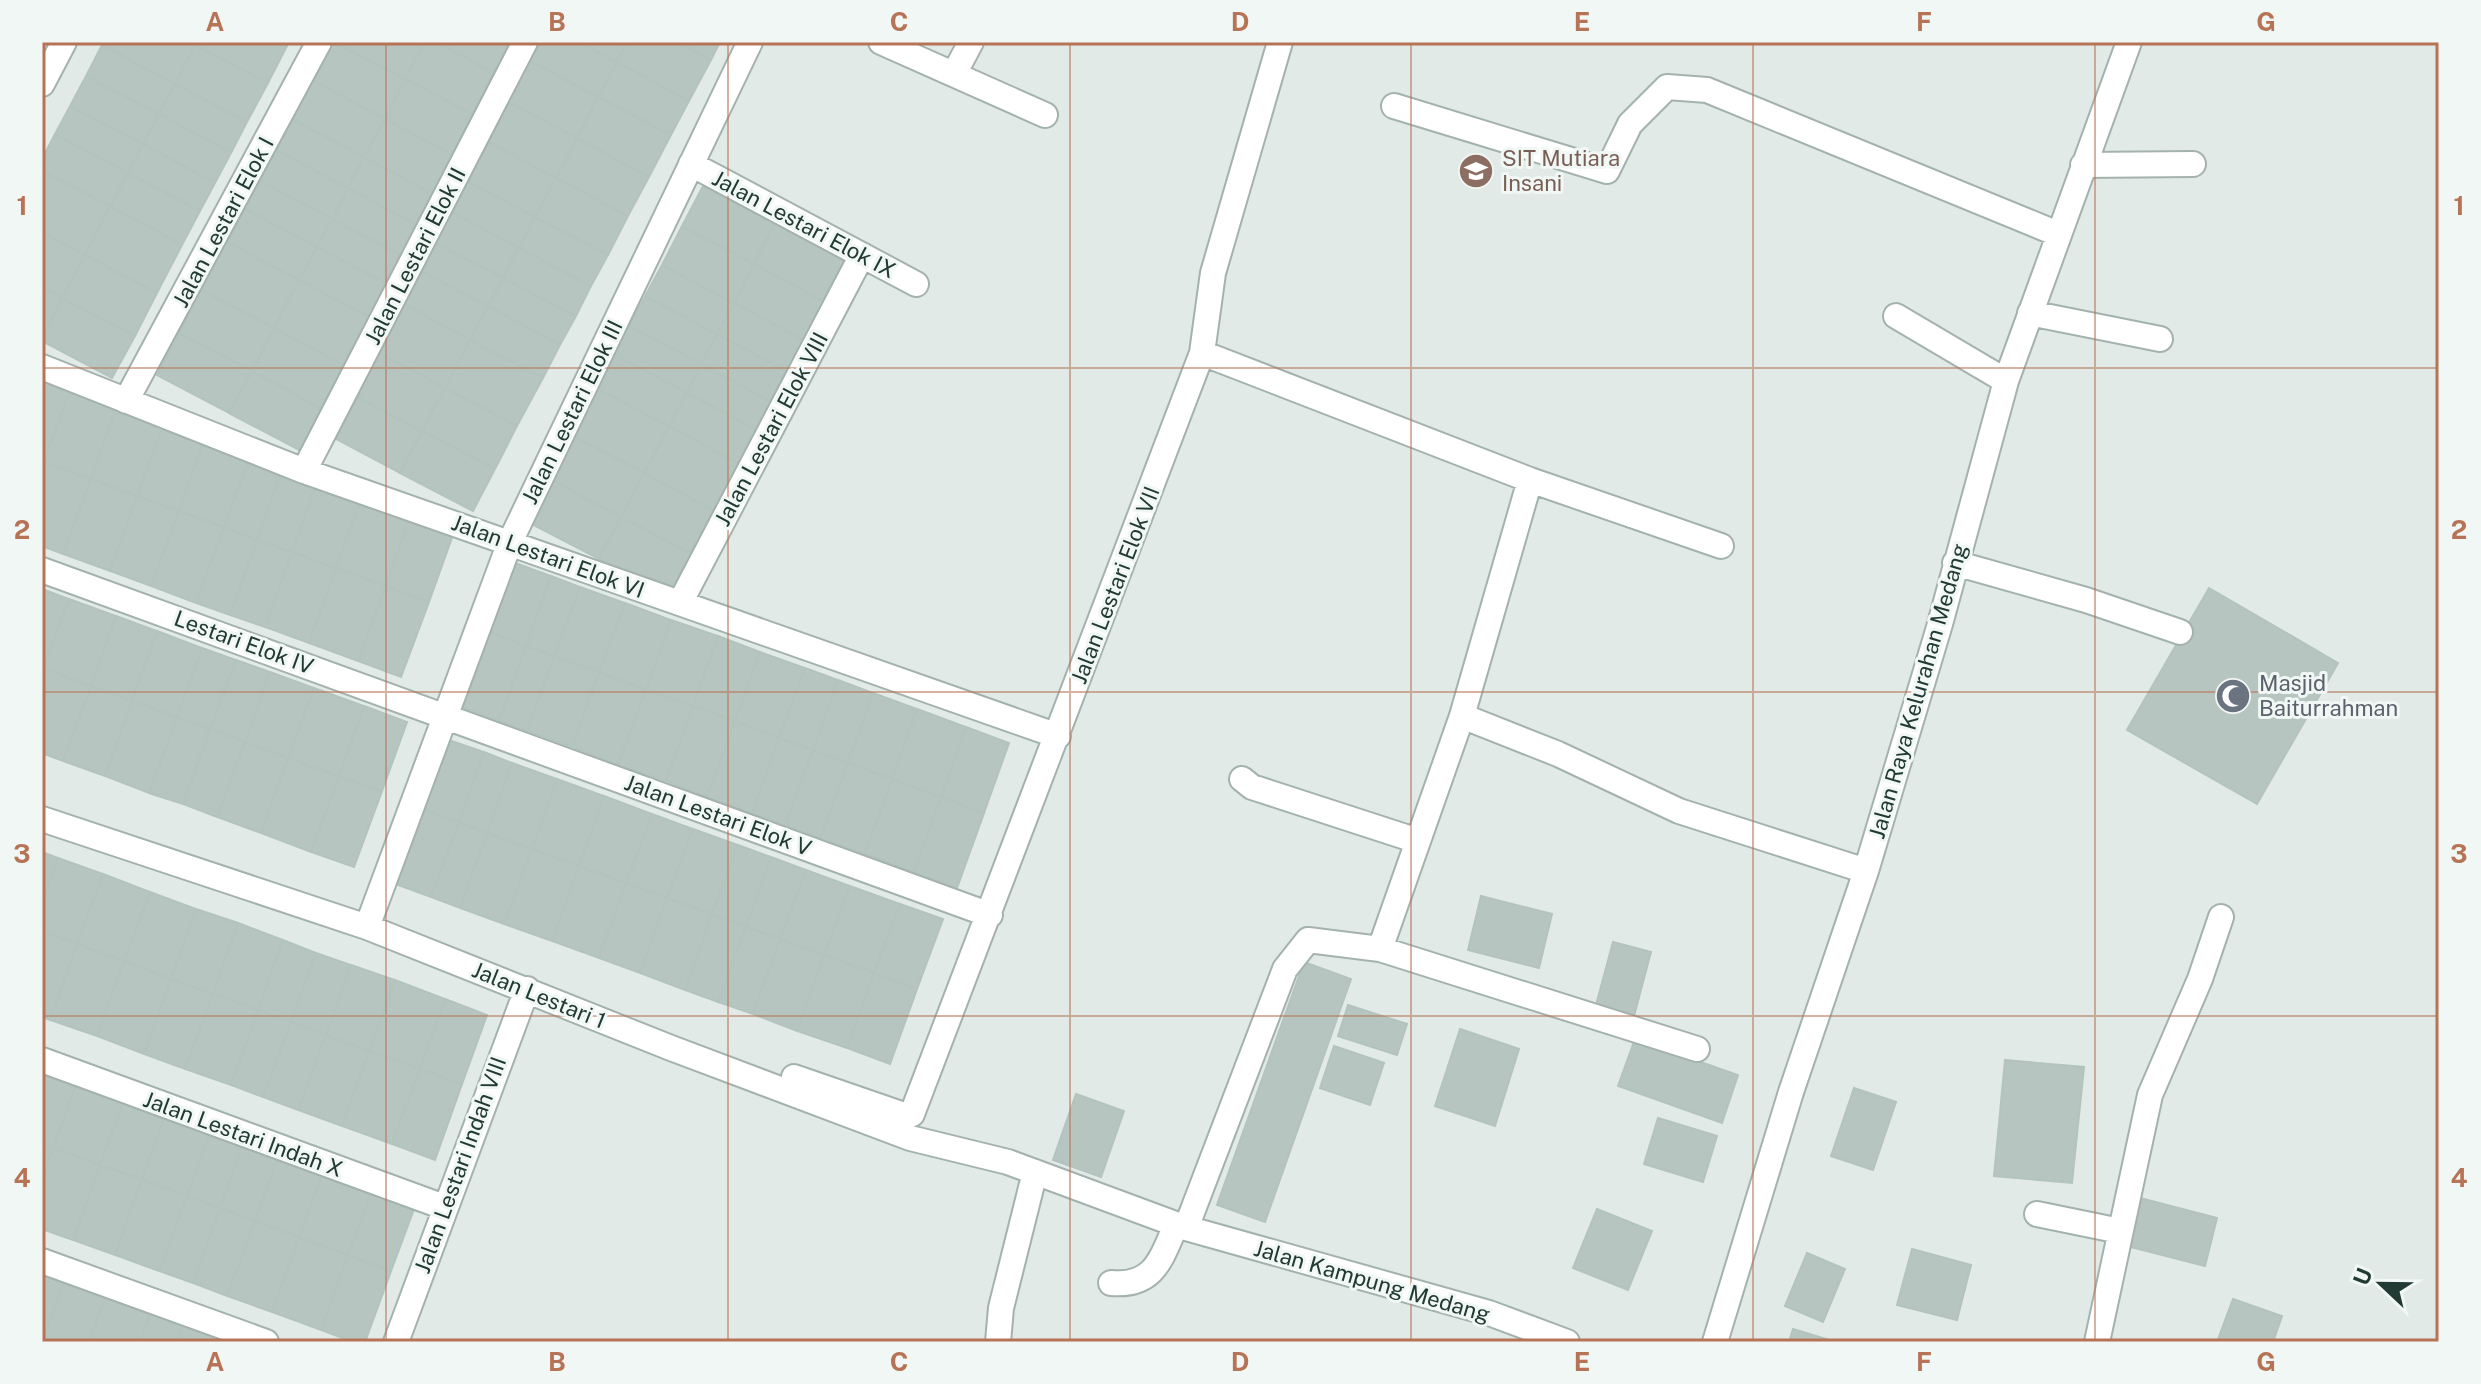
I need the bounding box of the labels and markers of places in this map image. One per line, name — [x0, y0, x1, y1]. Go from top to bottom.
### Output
place label: SIT Mutiara Insani — [1502, 145, 1620, 196]
school or university icon: SIT Mutiara Insani — [1457, 152, 1495, 190]
place label: Masjid Baiturrahman — [2259, 670, 2398, 721]
mosque icon: Masjid Baiturrahman — [2214, 677, 2252, 715]

